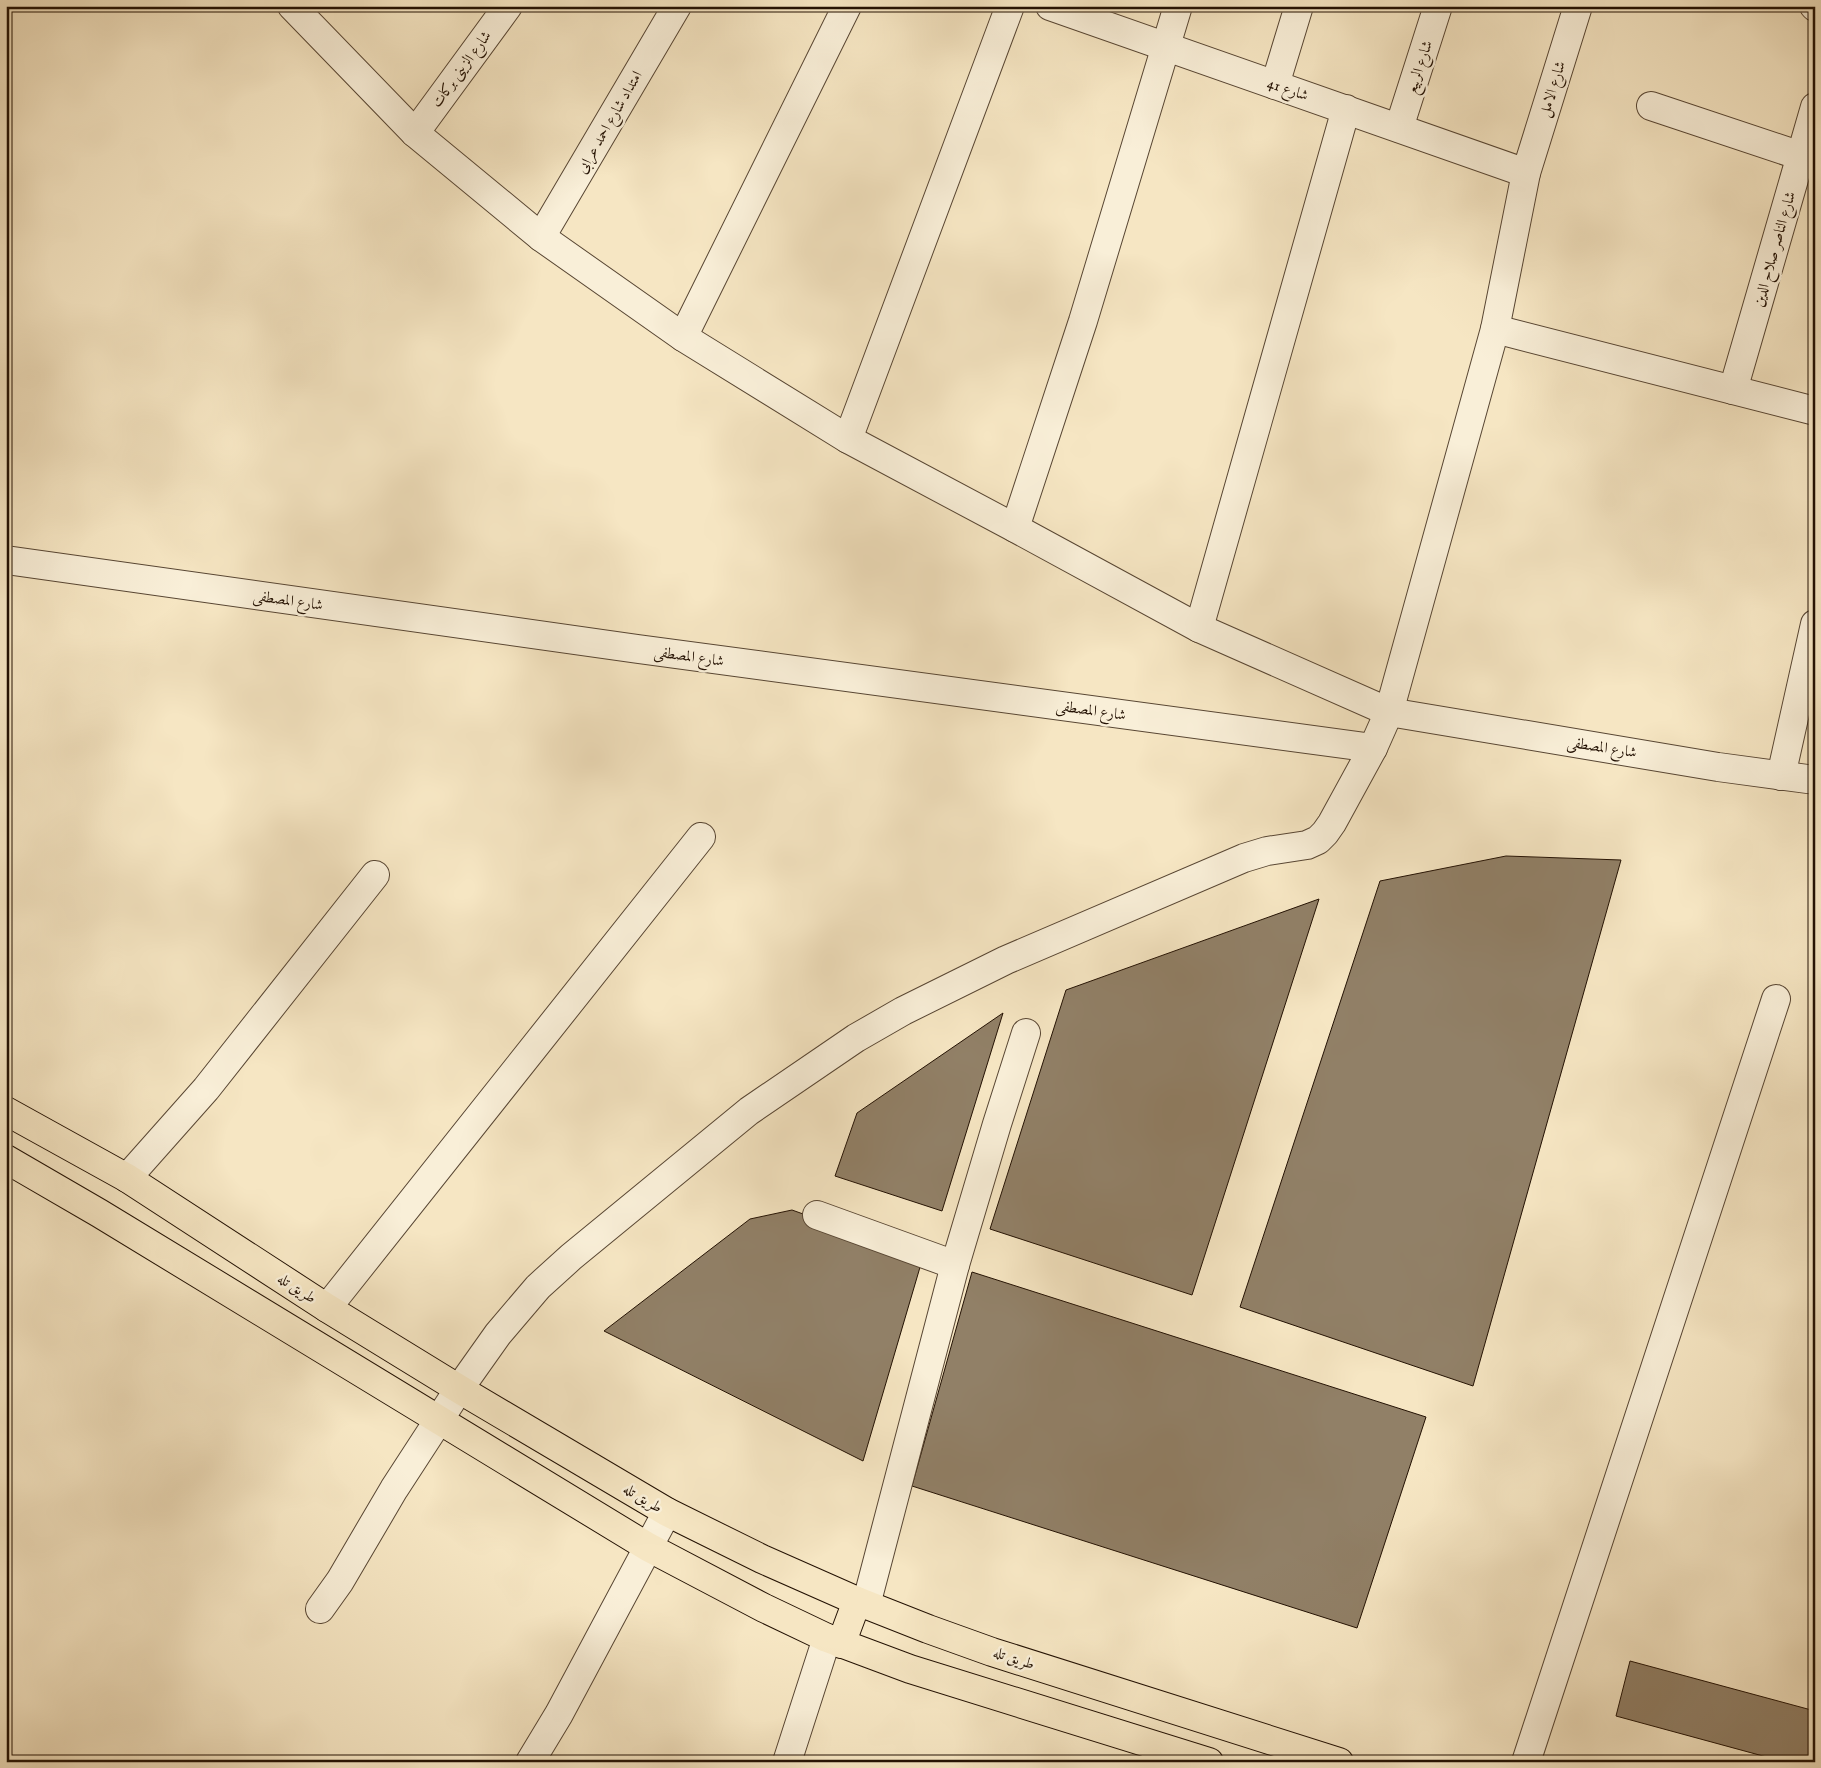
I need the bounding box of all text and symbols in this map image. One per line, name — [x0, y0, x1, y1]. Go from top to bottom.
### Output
street label: شارع الزينى بركات — [427, 27, 498, 113]
street label: شارع الربيع — [1402, 38, 1441, 98]
street label: شارع الامل — [1535, 59, 1573, 120]
street label: امتداد شارع احمد عرابى — [572, 68, 649, 178]
street label: شارع 41 — [1264, 74, 1311, 108]
street label: شارع الناصر صلاح الدين — [1749, 189, 1803, 310]
street label: شارع المصطفى — [251, 586, 324, 618]
street label: شارع المصطفى — [652, 642, 725, 674]
street label: شارع المصطفى — [1054, 696, 1127, 728]
street label: شارع المصطفى — [1565, 733, 1638, 765]
street label: طريق تله — [274, 1269, 320, 1308]
street label: طريق تله — [620, 1479, 666, 1518]
street label: طريق تله — [991, 1643, 1037, 1674]

